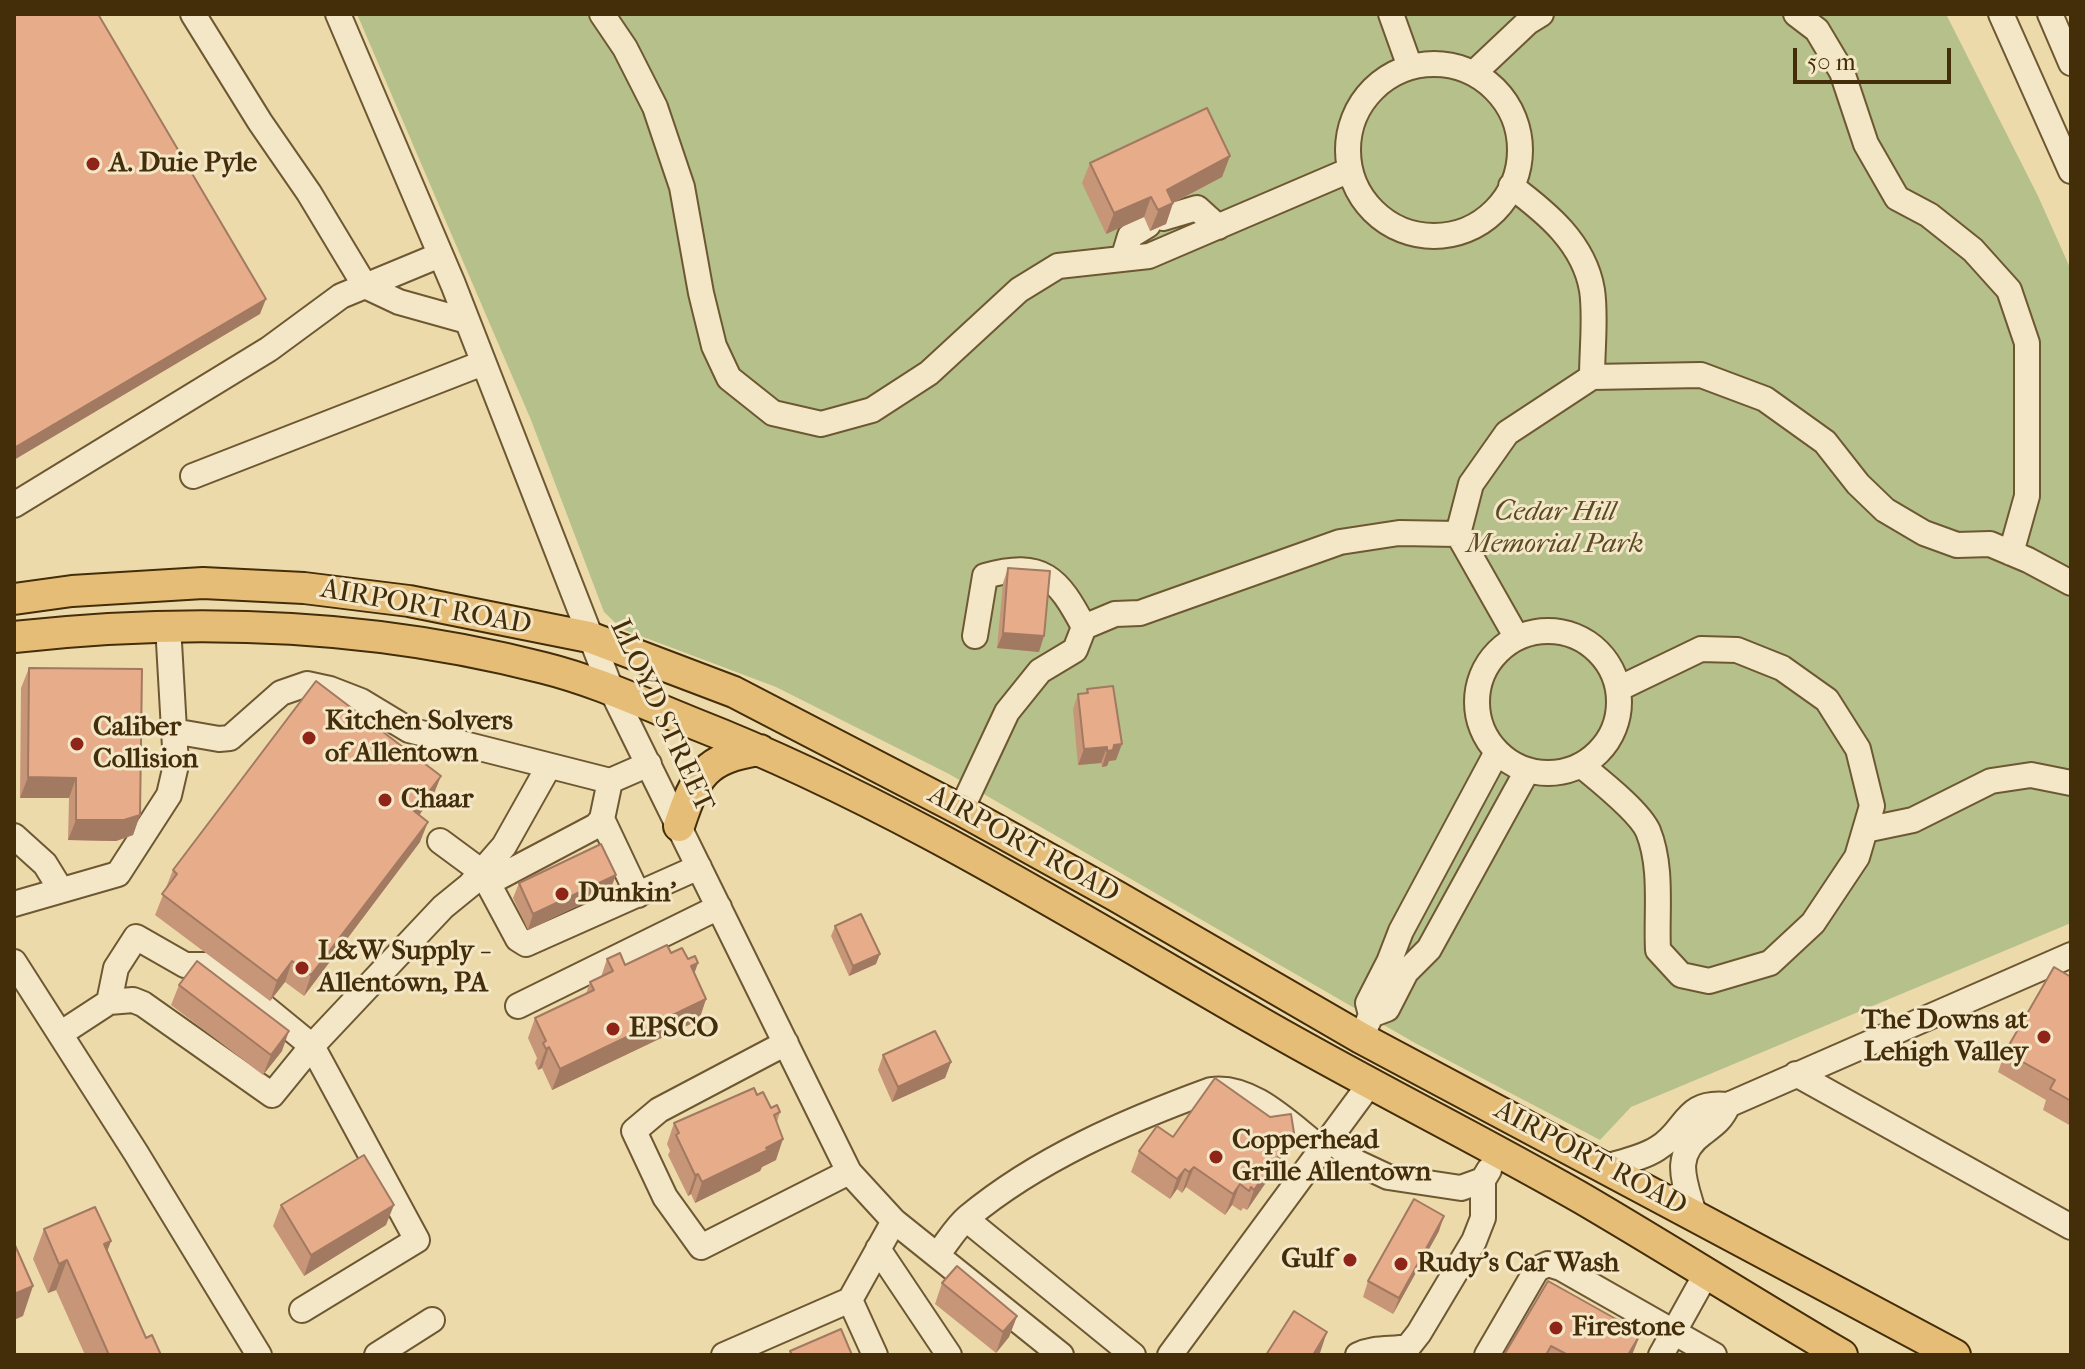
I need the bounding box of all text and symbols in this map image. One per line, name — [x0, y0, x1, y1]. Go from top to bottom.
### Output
scale bar — [1797, 32, 1955, 82]
text: 50 m — [1807, 48, 1856, 76]
place label: A. Duie Pyle — [109, 147, 257, 181]
marker: A. Duie Pyle — [84, 155, 102, 173]
park label: Cedar Hill Memorial Park — [1466, 496, 1644, 562]
street label: AIRPORT ROAD — [318, 573, 534, 643]
street label: LLOYD STREET — [602, 614, 720, 818]
place label: Kitchen Solvers of Allentown — [325, 705, 513, 771]
place label: Caliber Collision — [93, 711, 198, 777]
marker: Kitchen Solvers of Allentown — [300, 729, 318, 747]
marker: Caliber Collision — [68, 735, 86, 753]
street label: AIRPORT ROAD — [922, 779, 1124, 911]
place label: Chaar — [401, 783, 473, 817]
marker: Chaar — [376, 791, 394, 809]
place label: Dunkin' — [578, 877, 676, 911]
marker: Dunkin' — [553, 885, 571, 903]
place label: L&W Supply - Allentown, PA — [318, 935, 488, 1001]
marker: L&W Supply - Allentown, PA — [293, 959, 311, 977]
place label: The Downs at Lehigh Valley — [1862, 1004, 2028, 1070]
place label: EPSCO — [629, 1012, 718, 1046]
marker: EPSCO — [604, 1020, 622, 1038]
marker: The Downs at Lehigh Valley — [2035, 1028, 2053, 1046]
street label: AIRPORT ROAD — [1488, 1094, 1692, 1224]
place label: Copperhead Grille Allentown — [1232, 1124, 1431, 1190]
marker: Copperhead Grille Allentown — [1207, 1148, 1225, 1166]
place label: Gulf — [1281, 1243, 1334, 1277]
place label: Rudy's Car Wash — [1417, 1247, 1619, 1281]
marker: Gulf — [1341, 1251, 1359, 1269]
marker: Rudy's Car Wash — [1392, 1255, 1410, 1273]
place label: Firestone — [1572, 1311, 1685, 1345]
marker: Firestone — [1547, 1319, 1565, 1337]

